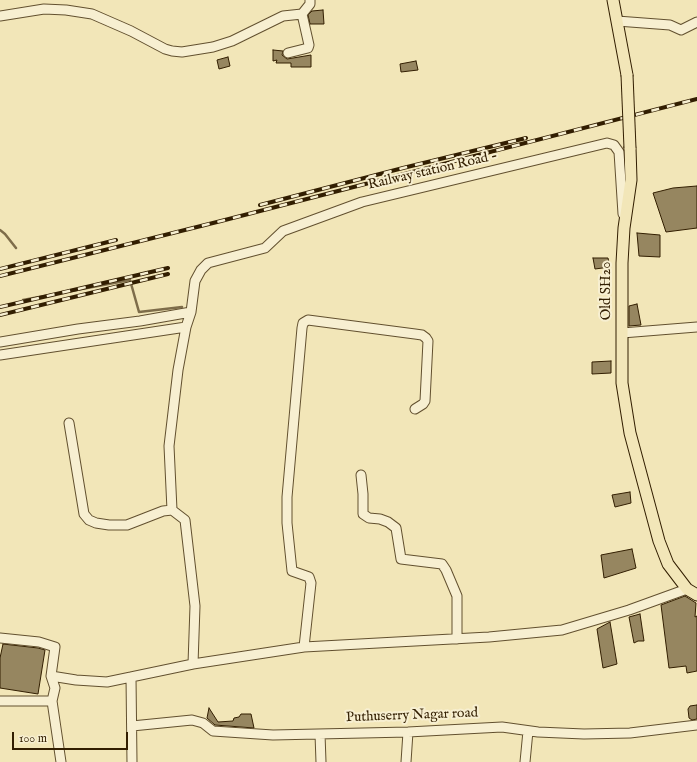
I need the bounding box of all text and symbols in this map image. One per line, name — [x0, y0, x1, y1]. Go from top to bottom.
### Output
street label: Railway station Road - — [367, 148, 499, 194]
street label: Old SH20 — [599, 262, 615, 320]
street label: Puthuserry Nagar road — [346, 705, 478, 727]
scale bar — [14, 724, 130, 750]
text: 100 m — [19, 731, 47, 746]

